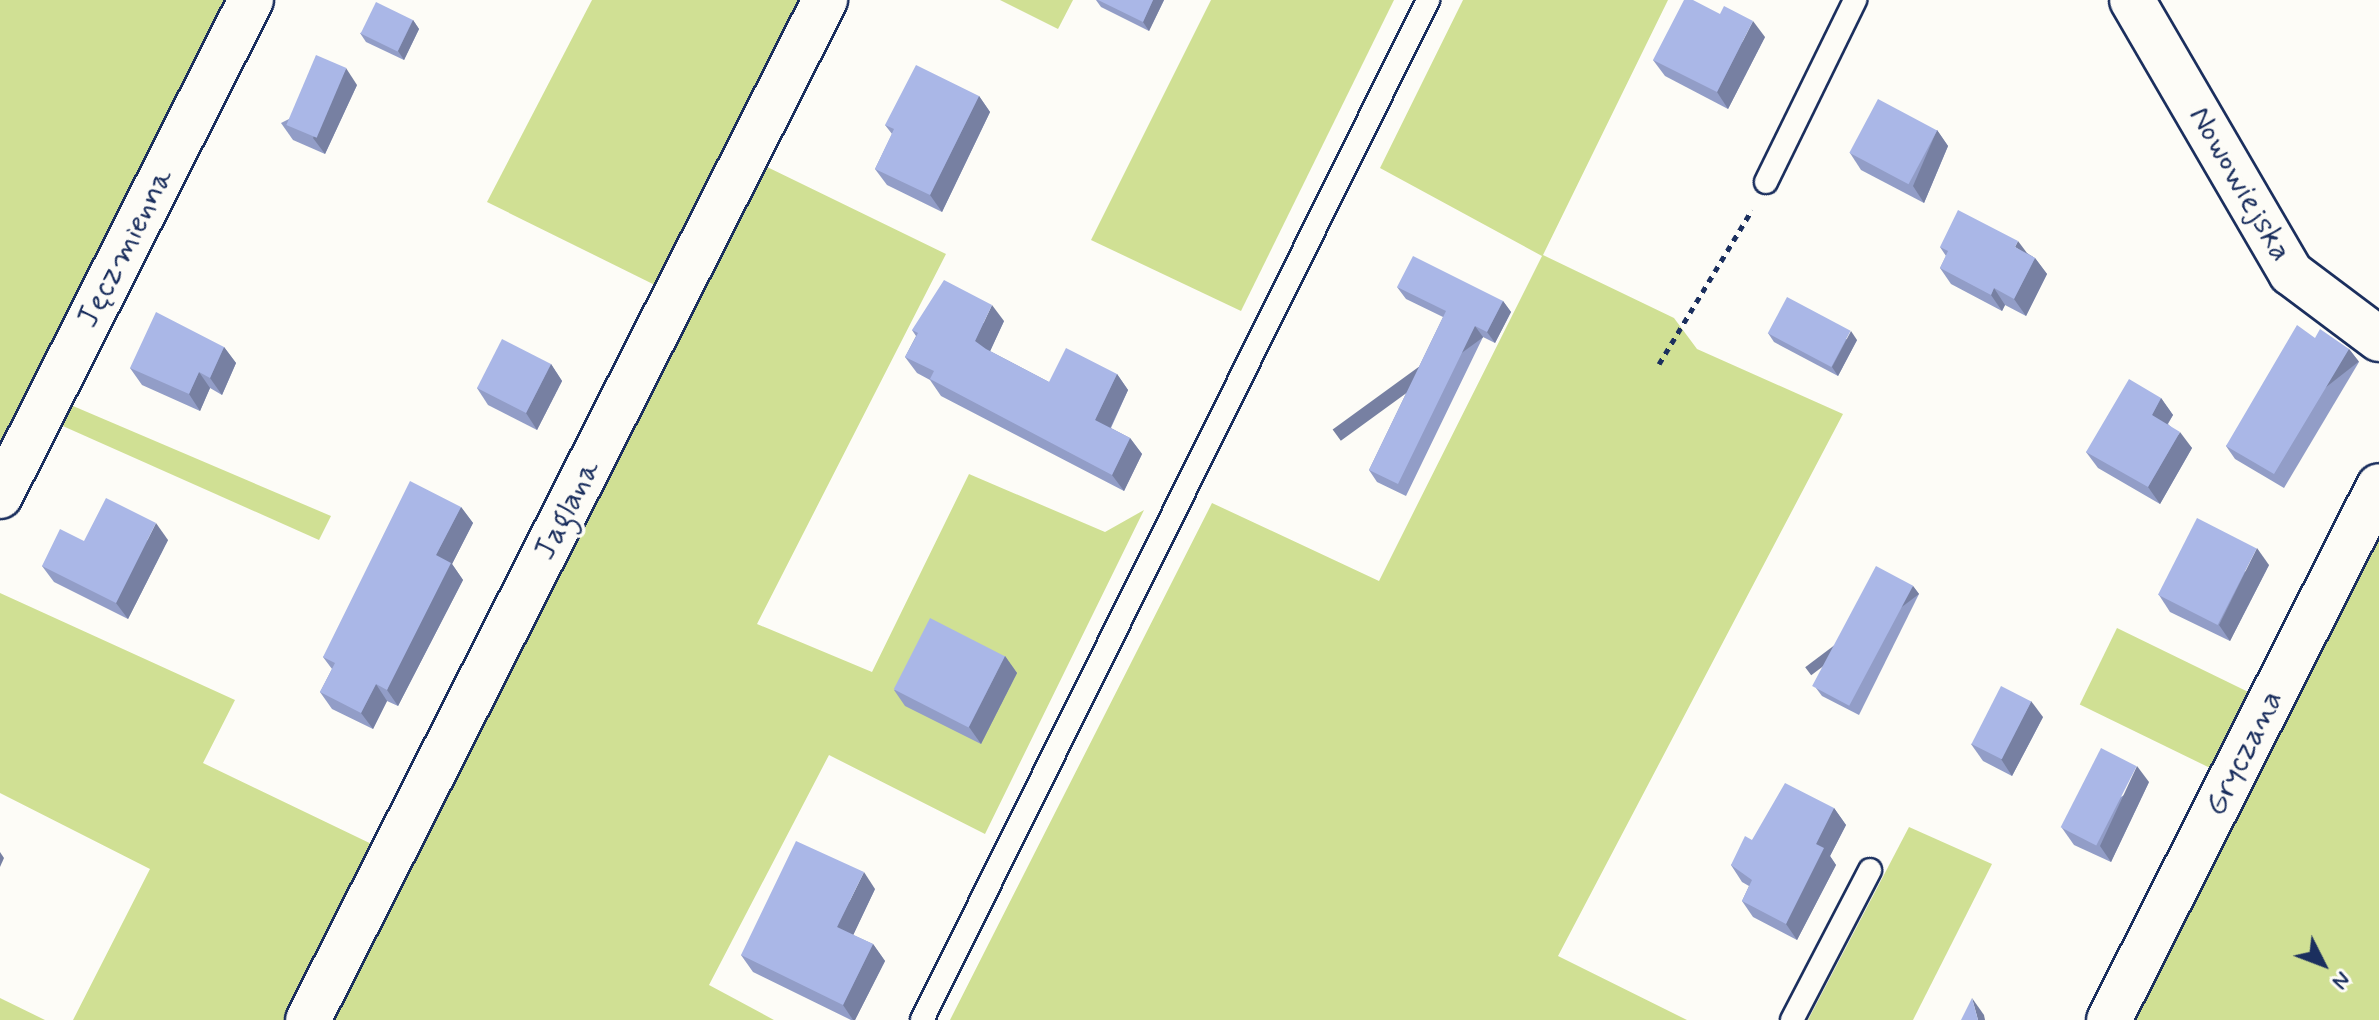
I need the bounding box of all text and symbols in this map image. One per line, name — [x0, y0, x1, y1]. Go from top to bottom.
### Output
street label: Nowowiejska — [2180, 100, 2300, 268]
street label: Jęczmienna — [68, 162, 182, 334]
street label: Jaglana — [526, 454, 608, 566]
street label: Gryczana — [2196, 684, 2292, 822]
north arrow — [2283, 924, 2363, 1004]
text: N — [2326, 965, 2356, 995]

